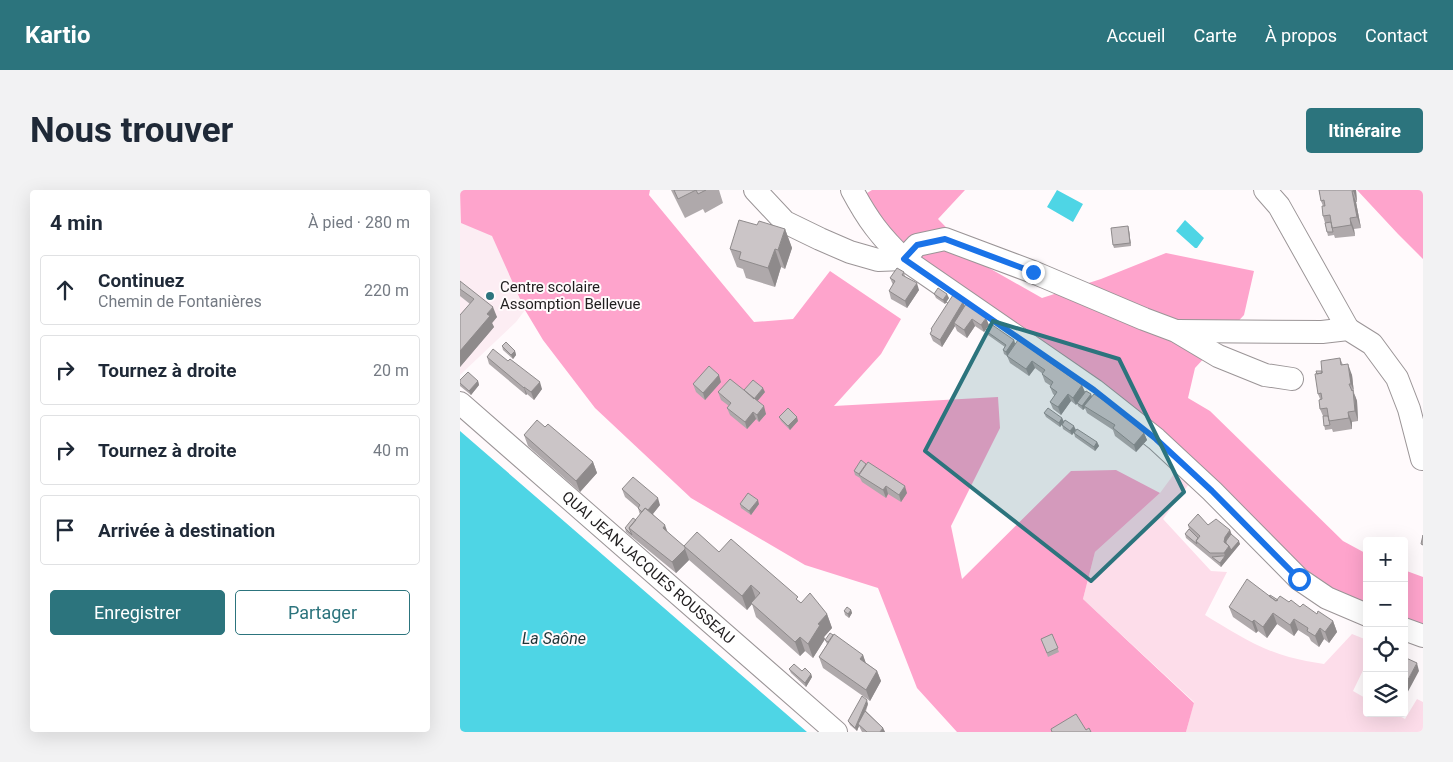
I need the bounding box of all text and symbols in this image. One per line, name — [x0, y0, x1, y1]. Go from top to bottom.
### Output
text: Kartio — [25, 21, 91, 49]
text: Accueil — [1107, 25, 1165, 46]
text: Carte — [1193, 25, 1237, 46]
text: À propos — [1265, 25, 1337, 46]
text: Contact — [1365, 25, 1428, 46]
button: Itinéraire — [1306, 108, 1423, 153]
text: Nous trouver — [30, 110, 233, 151]
text: 4 min — [50, 211, 103, 235]
text: À pied · 280 m — [308, 213, 410, 232]
route end — [1022, 261, 1045, 284]
text: Continuez — [98, 269, 184, 292]
icon: ahead — [51, 276, 79, 304]
place label: Centre scolaire Assomption Bellevue — [500, 278, 641, 313]
text: 220 m — [364, 281, 409, 300]
marker: Centre scolaire Assomption Bellevue — [484, 290, 496, 302]
text: Chemin de Fontanières — [98, 292, 262, 311]
icon: right — [51, 356, 79, 384]
text: Tournez à droite — [98, 359, 237, 382]
text: 20 m — [373, 361, 409, 380]
icon: right — [51, 436, 79, 464]
text: Tournez à droite — [98, 439, 237, 462]
text: 40 m — [373, 441, 409, 460]
street label: QUAI JEAN-JACQUES ROUSSEAU — [558, 487, 738, 648]
icon: arrive — [51, 516, 79, 544]
text: Arrivée à destination — [98, 519, 275, 542]
map controls — [1363, 537, 1408, 717]
button: + — [1363, 537, 1408, 582]
route start — [1288, 568, 1311, 591]
button: − — [1363, 582, 1408, 627]
button: Enregistrer — [50, 590, 225, 635]
button: Partager — [235, 590, 410, 635]
button: locate — [1363, 627, 1408, 672]
water label: La Saône — [522, 629, 586, 648]
button: layers — [1363, 672, 1408, 717]

